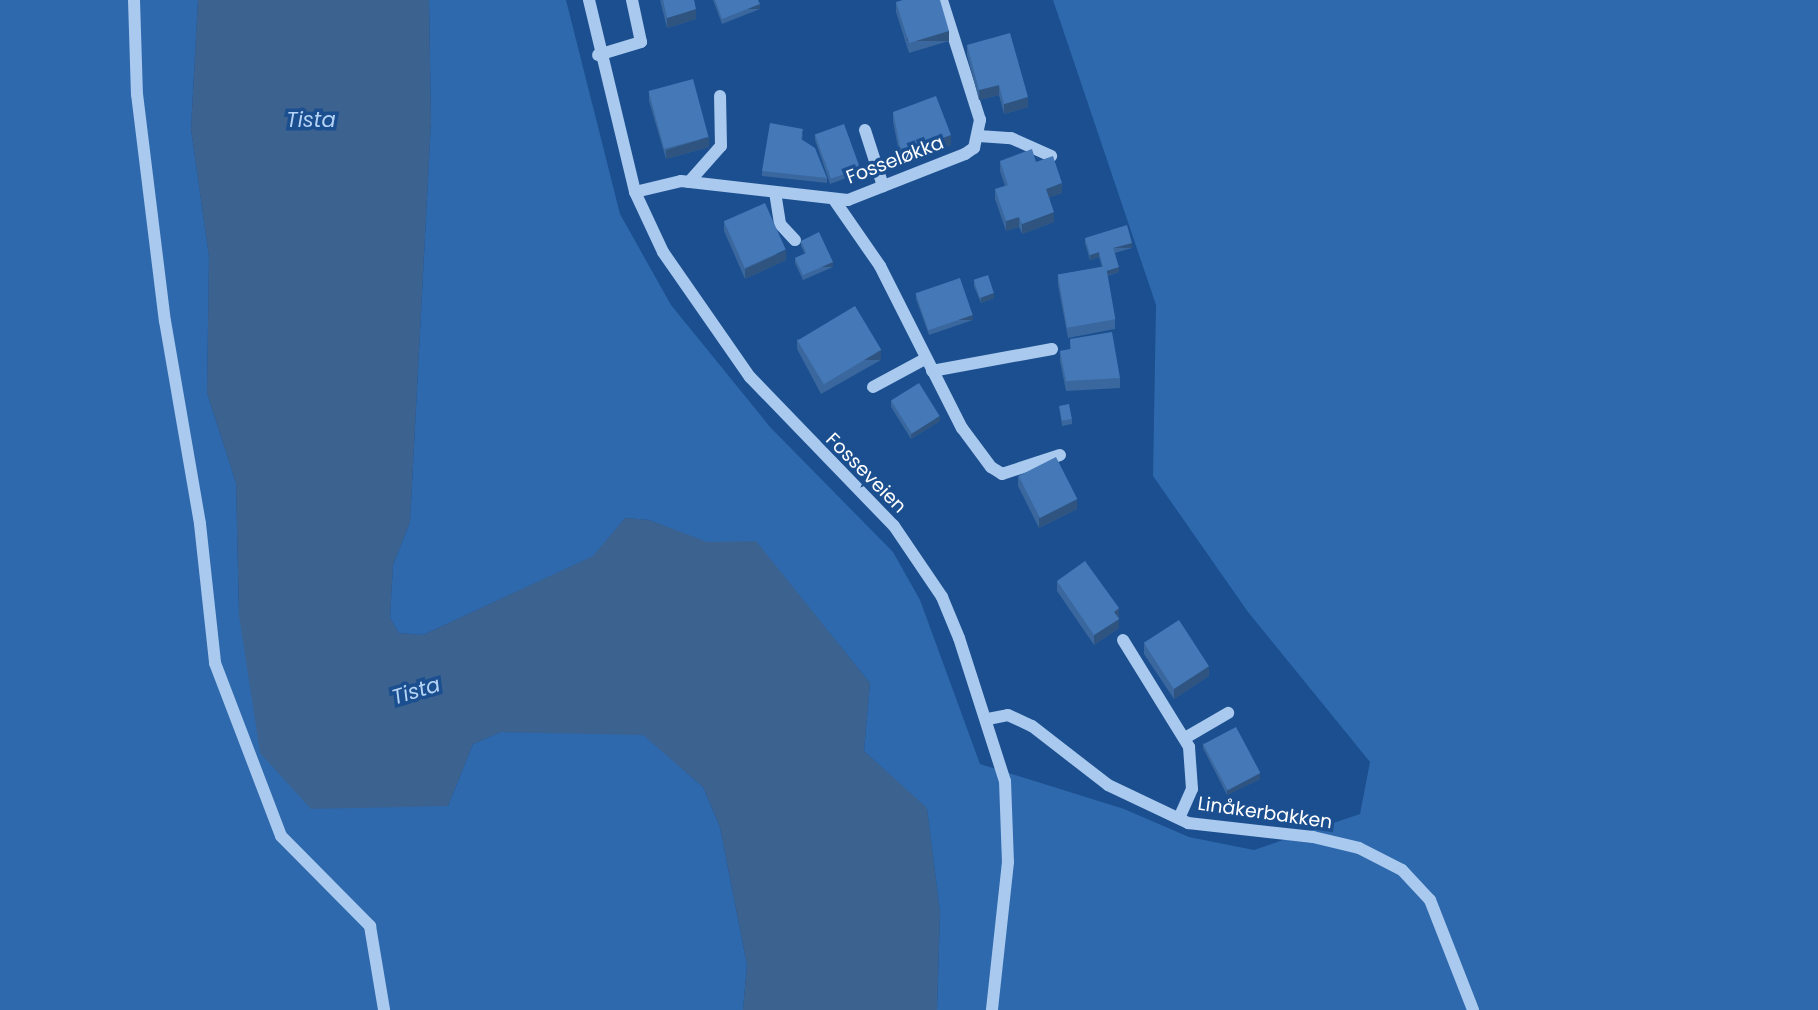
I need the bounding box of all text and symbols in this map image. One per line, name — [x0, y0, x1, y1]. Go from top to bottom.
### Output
water label: Tista — [286, 107, 336, 133]
street label: Fosseløkka — [843, 131, 947, 189]
street label: Fosseveien — [821, 428, 911, 518]
water label: Tista — [389, 672, 443, 710]
street label: Linåkerbakken — [1196, 792, 1334, 834]

